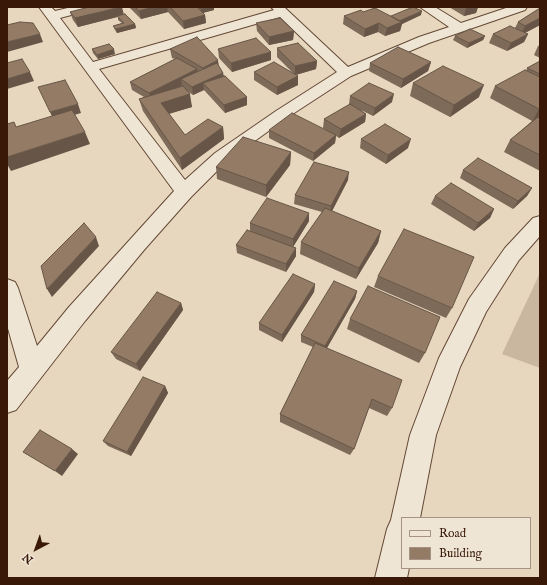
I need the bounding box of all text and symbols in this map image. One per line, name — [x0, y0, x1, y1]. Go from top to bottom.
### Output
legend — [401, 517, 531, 569]
text: Road — [439, 526, 466, 541]
north arrow — [16, 529, 56, 569]
text: Building — [439, 546, 482, 561]
text: N — [20, 550, 36, 566]

